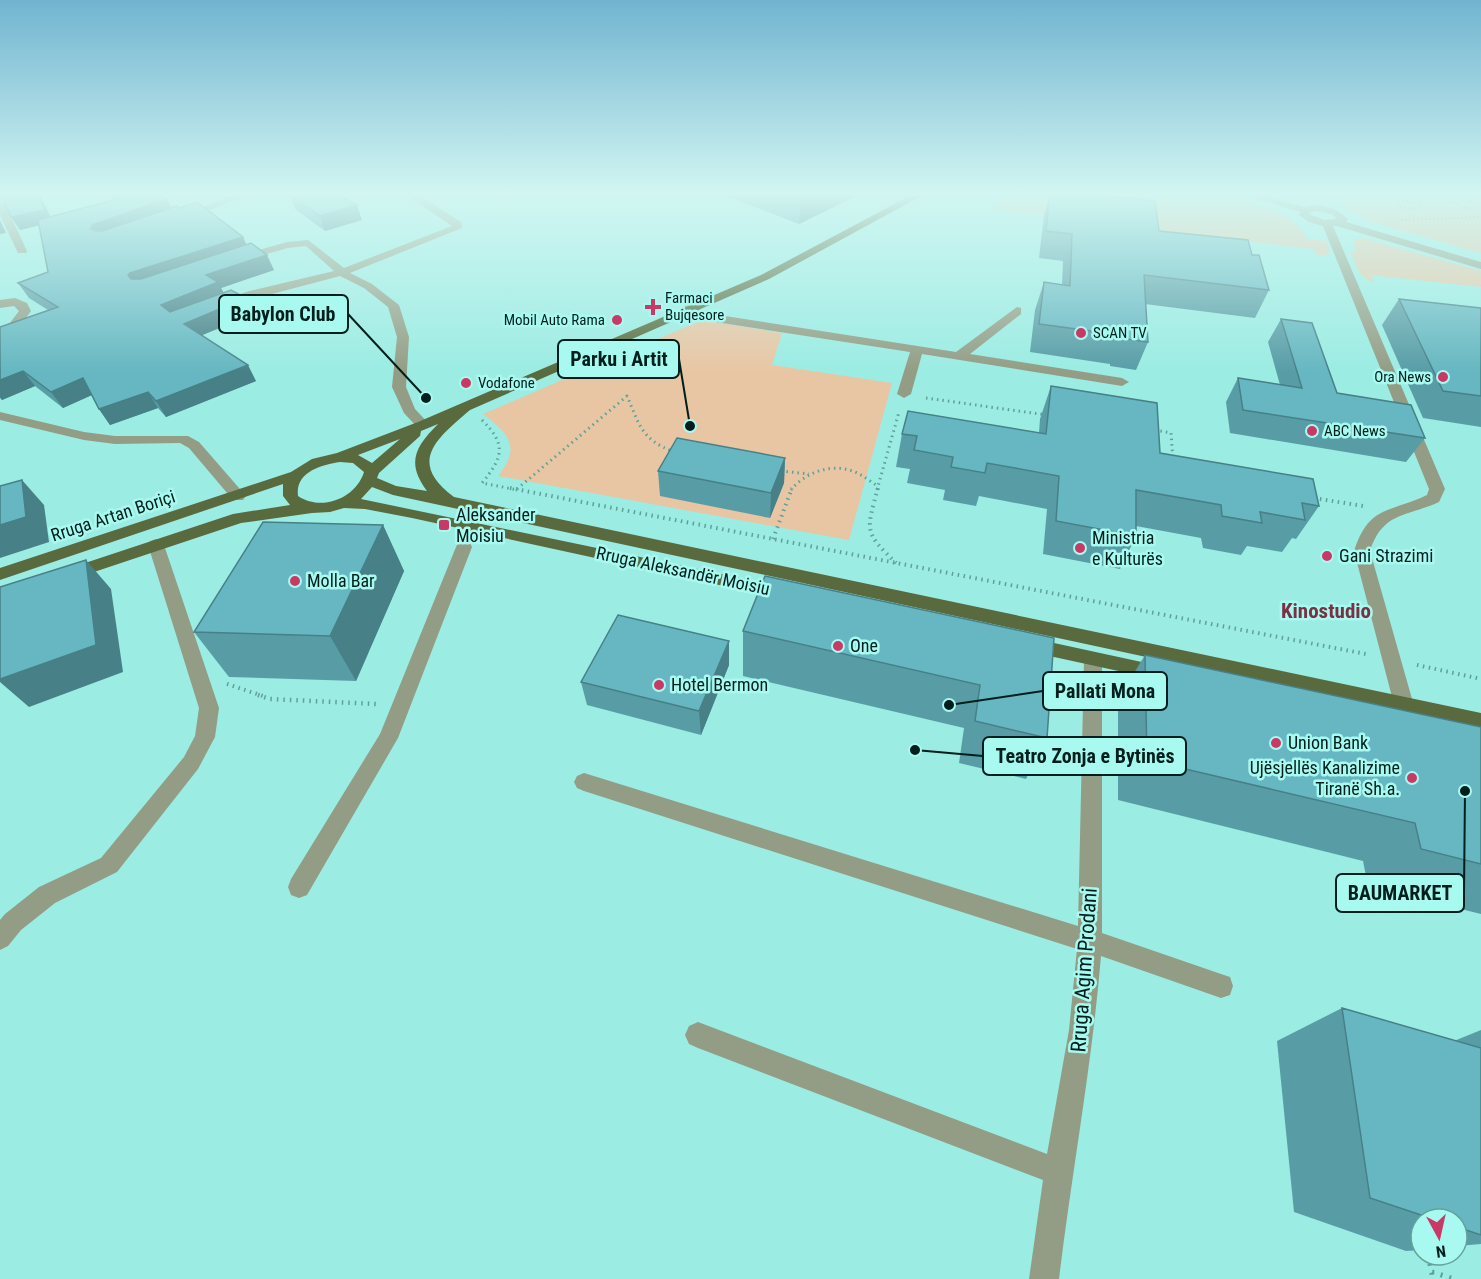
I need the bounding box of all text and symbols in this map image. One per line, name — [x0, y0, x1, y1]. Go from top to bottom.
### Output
place label: Farmaci Bujqesore — [665, 289, 724, 324]
callout: Babylon Club — [219, 295, 348, 333]
marker: Farmaci Bujqesore — [646, 300, 660, 314]
text: Babylon Club — [231, 302, 336, 326]
place label: Mobil Auto Rama — [504, 311, 605, 329]
marker: Mobil Auto Rama — [610, 313, 624, 327]
place label: SCAN TV — [1093, 324, 1147, 342]
marker: SCAN TV — [1074, 326, 1088, 340]
callout: Parku i Artit — [558, 340, 679, 378]
text: Parku i Artit — [570, 347, 668, 371]
place label: Ora News — [1374, 368, 1431, 386]
marker: Ora News — [1436, 370, 1450, 384]
place label: Vodafone — [478, 374, 535, 392]
marker: Vodafone — [459, 376, 473, 390]
place label: ABC News — [1324, 422, 1386, 440]
marker: ABC News — [1305, 424, 1319, 438]
street label: Rruga Artan Boriçi — [48, 486, 178, 546]
place label: Aleksander Moisiu — [456, 504, 536, 546]
marker: Aleksander Moisiu — [437, 518, 451, 532]
place label: Ministria e Kulturës — [1092, 527, 1163, 569]
marker: Ministria e Kulturës — [1073, 541, 1087, 555]
street label: Rruga Aleksandër Moisiu — [594, 542, 772, 599]
place label: Gani Strazimi — [1339, 545, 1433, 566]
marker: Gani Strazimi — [1320, 549, 1334, 563]
place label: Molla Bar — [307, 570, 375, 591]
marker: Molla Bar — [288, 574, 302, 588]
district label: Kinostudio — [1281, 599, 1371, 623]
place label: One — [850, 635, 878, 656]
marker: One — [831, 639, 845, 653]
callout: Pallati Mona — [1043, 672, 1167, 710]
place label: Hotel Bermon — [671, 674, 768, 695]
marker: Hotel Bermon — [652, 678, 666, 692]
text: Pallati Mona — [1055, 679, 1155, 703]
place label: Union Bank — [1288, 732, 1368, 753]
marker: Union Bank — [1269, 736, 1283, 750]
callout: Teatro Zonja e Bytinës — [983, 737, 1186, 775]
text: Teatro Zonja e Bytinës — [995, 744, 1175, 768]
place label: Ujësjellës Kanalizime Tiranë Sh.a. — [1250, 757, 1400, 799]
marker: Ujësjellës Kanalizime Tiranë Sh.a. — [1405, 771, 1419, 785]
callout: BAUMARKET — [1336, 874, 1464, 912]
text: BAUMARKET — [1348, 881, 1452, 905]
street label: Rruga Agim Prodani — [1066, 887, 1102, 1053]
north arrow — [1409, 1207, 1469, 1267]
text: N — [1435, 1241, 1447, 1261]

